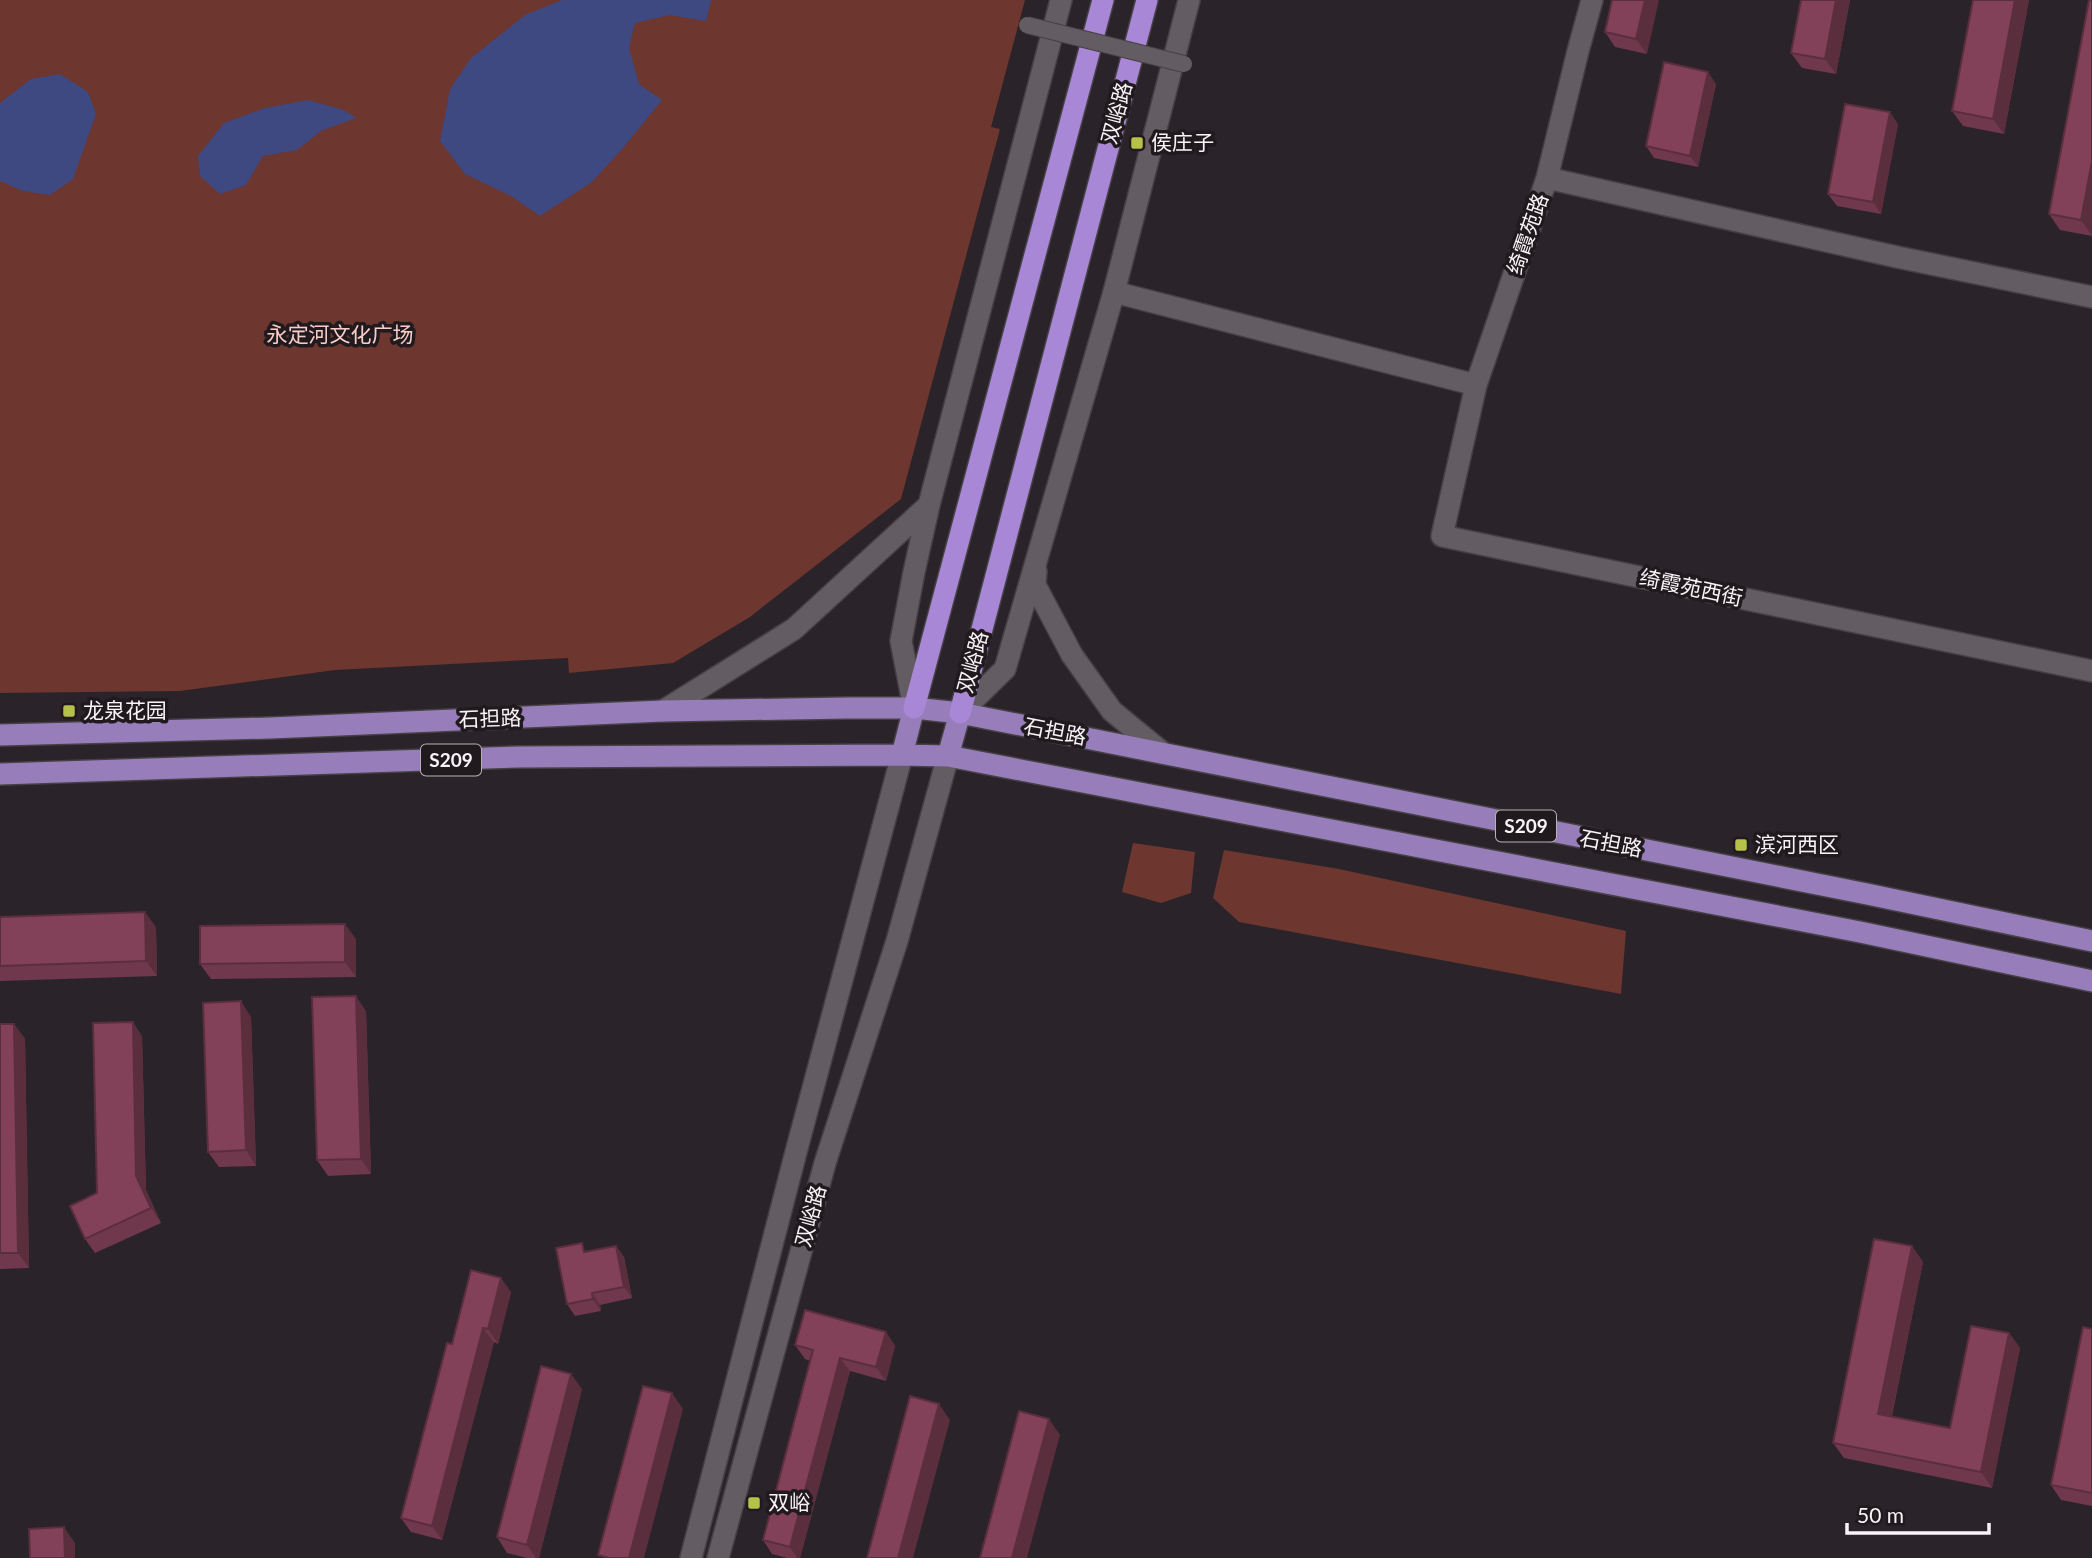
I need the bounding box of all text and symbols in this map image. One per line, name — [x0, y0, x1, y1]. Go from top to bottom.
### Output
street label: 双峪路 — [1095, 79, 1136, 146]
place label: 侯庄子 — [1151, 129, 1214, 154]
marker: 侯庄子 — [1129, 135, 1145, 151]
street label: 绮霞苑路 — [1501, 190, 1552, 277]
park label: 永定河文化广场 — [267, 321, 414, 346]
street label: 绮霞苑西街 — [1637, 563, 1745, 610]
street label: 双峪路 — [951, 628, 992, 695]
place label: 龙泉花园 — [83, 697, 167, 722]
marker: 龙泉花园 — [61, 703, 77, 719]
street label: 石担路 — [458, 704, 522, 731]
street label: 石担路 — [1022, 712, 1089, 749]
road number: S209 — [421, 744, 481, 776]
road number: S209 — [1496, 810, 1556, 842]
street label: 石担路 — [1578, 824, 1645, 861]
place label: 滨河西区 — [1755, 831, 1839, 856]
marker: 滨河西区 — [1733, 837, 1749, 853]
street label: 双峪路 — [789, 1182, 830, 1249]
place label: 双峪 — [768, 1489, 810, 1514]
scale bar — [1847, 1492, 1989, 1536]
marker: 双峪 — [746, 1495, 762, 1511]
text: 50 m — [1857, 1502, 1904, 1527]

